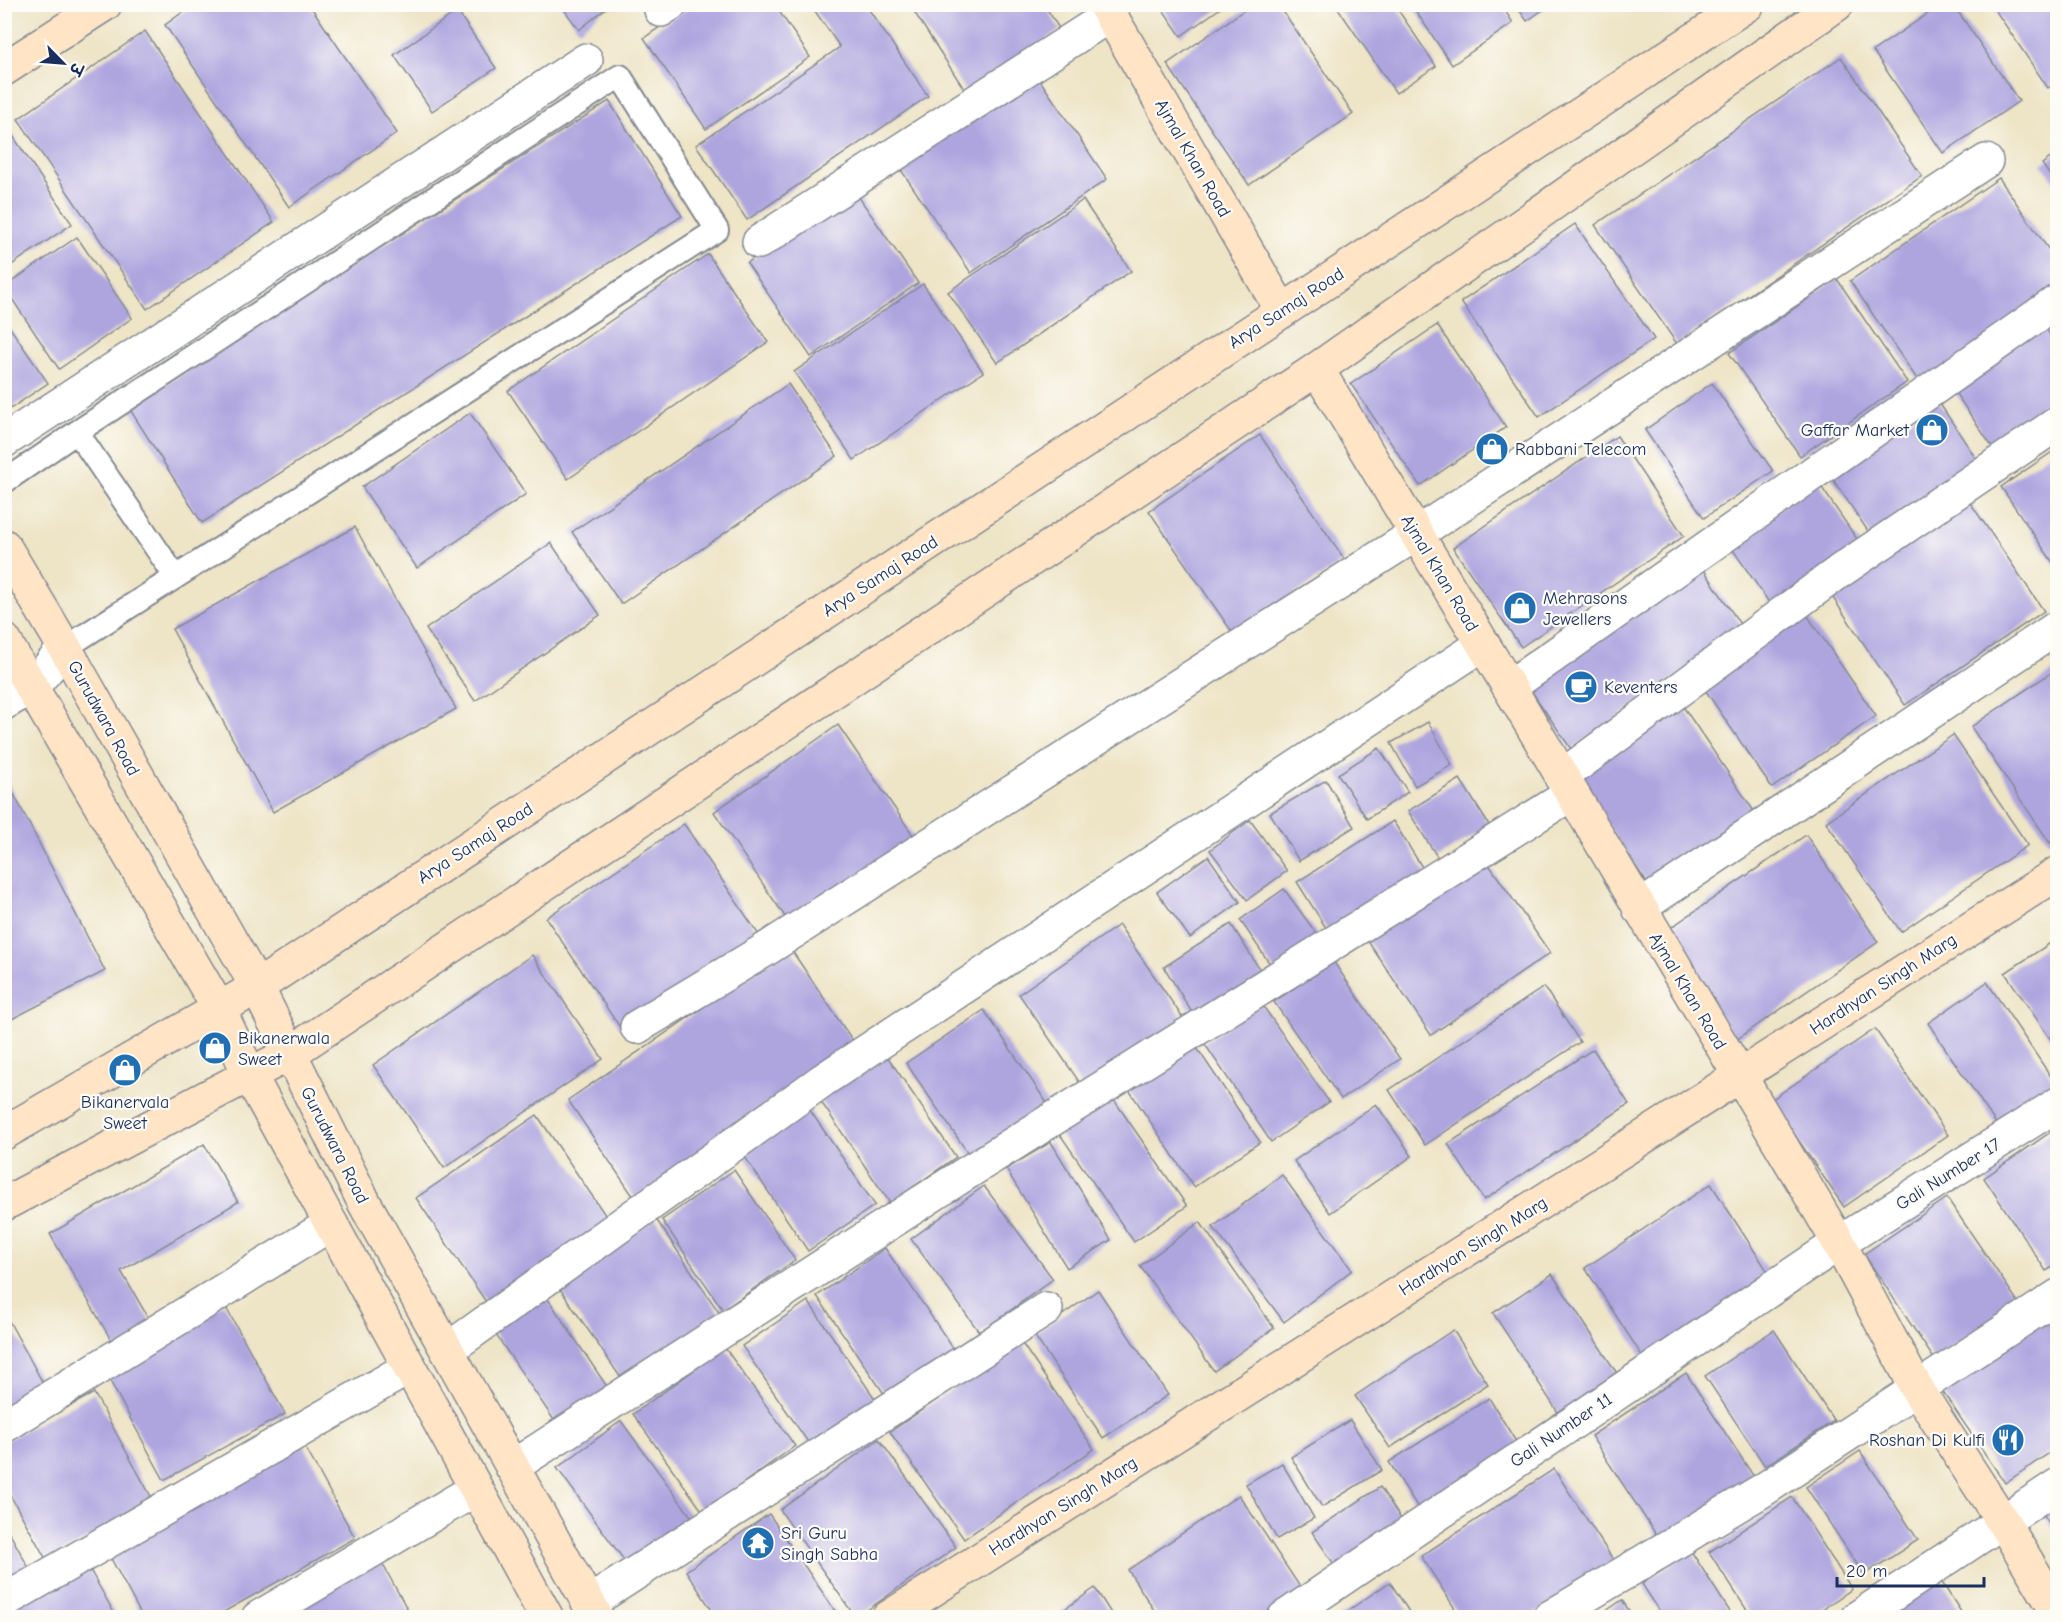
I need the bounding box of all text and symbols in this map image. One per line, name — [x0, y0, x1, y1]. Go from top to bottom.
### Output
north arrow — [33, 33, 93, 93]
text: उ — [65, 58, 87, 79]
street label: Ajmal Khan Road — [1150, 96, 1235, 221]
street label: Arya Samaj Road — [1225, 263, 1348, 353]
shop icon: Gaffar Market — [1914, 412, 1950, 448]
place label: Gaffar Market — [1801, 420, 1910, 441]
shop icon: Rabbani Telecom — [1474, 431, 1510, 467]
place label: Rabbani Telecom — [1515, 439, 1646, 460]
street label: Ajmal Khan Road — [1396, 511, 1483, 636]
street label: Arya Samaj Road — [819, 531, 942, 621]
place label: Mehrasons Jewellers — [1543, 588, 1627, 630]
shop icon: Mehrasons Jewellers — [1502, 590, 1538, 626]
street label: Gurudwara Road — [63, 657, 144, 780]
cafe icon: Keventers — [1563, 669, 1599, 705]
place label: Keventers — [1604, 677, 1678, 698]
street label: Arya Samaj Road — [414, 798, 537, 888]
street label: Ajmal Khan Road — [1644, 929, 1731, 1054]
street label: Hardhyan Singh Marg — [1806, 929, 1961, 1040]
place label: Bikanerwala Sweet — [238, 1028, 330, 1070]
shop icon: Bikanerwala Sweet — [197, 1030, 233, 1066]
shop icon: Bikanervala Sweet — [107, 1052, 143, 1088]
street label: Gurudwara Road — [296, 1083, 373, 1207]
place label: Bikanervala Sweet — [81, 1092, 169, 1134]
street label: Gali Number 17 — [1892, 1134, 2005, 1215]
street label: Hardhyan Singh Marg — [1395, 1192, 1551, 1301]
street label: Gali Number 11 — [1506, 1389, 1616, 1472]
restaurant icon: Roshan Di Kulfi — [1990, 1422, 2026, 1458]
place label: Roshan Di Kulfi — [1869, 1430, 1985, 1451]
street label: Hardhyan Singh Marg — [985, 1452, 1141, 1561]
place label: Sri Guru Singh Sabha — [781, 1523, 878, 1565]
temple icon: Sri Guru Singh Sabha — [740, 1525, 776, 1561]
scale bar — [1837, 1550, 1984, 1588]
text: 20 m — [1846, 1561, 1887, 1582]

